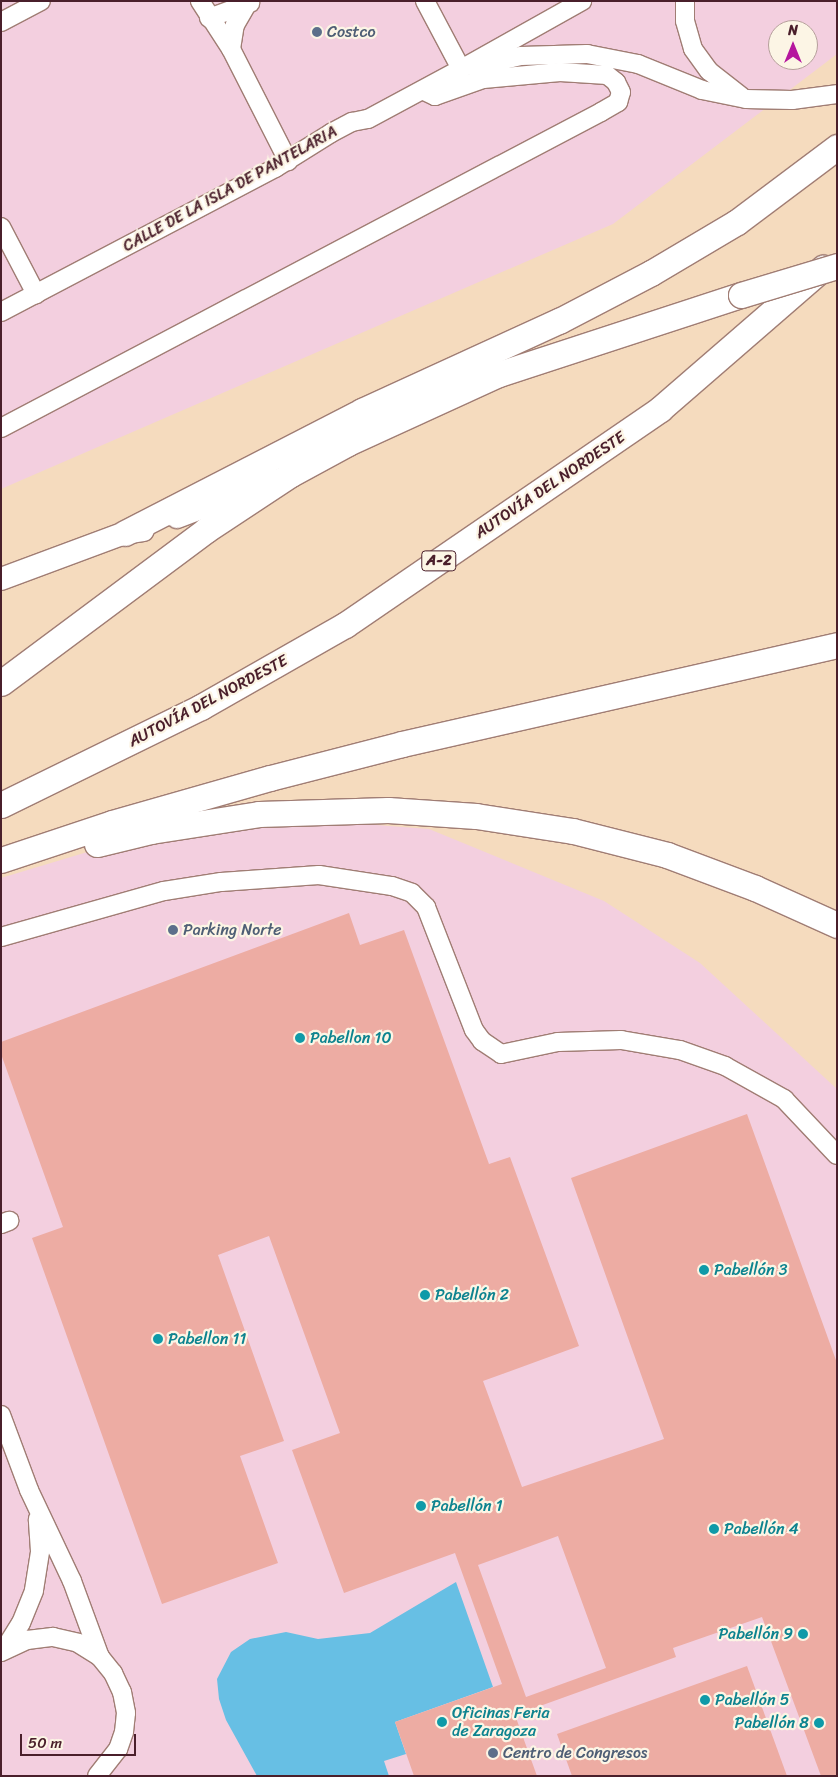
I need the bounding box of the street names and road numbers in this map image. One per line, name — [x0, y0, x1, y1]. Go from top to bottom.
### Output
street label: CALLE DE LA ISLA DE PANTELARIA — [118, 121, 342, 257]
street label: AUTOVÍA DEL NORDESTE — [471, 427, 629, 543]
road number: A-2 — [420, 548, 458, 574]
street label: AUTOVÍA DEL NORDESTE — [125, 651, 291, 751]

